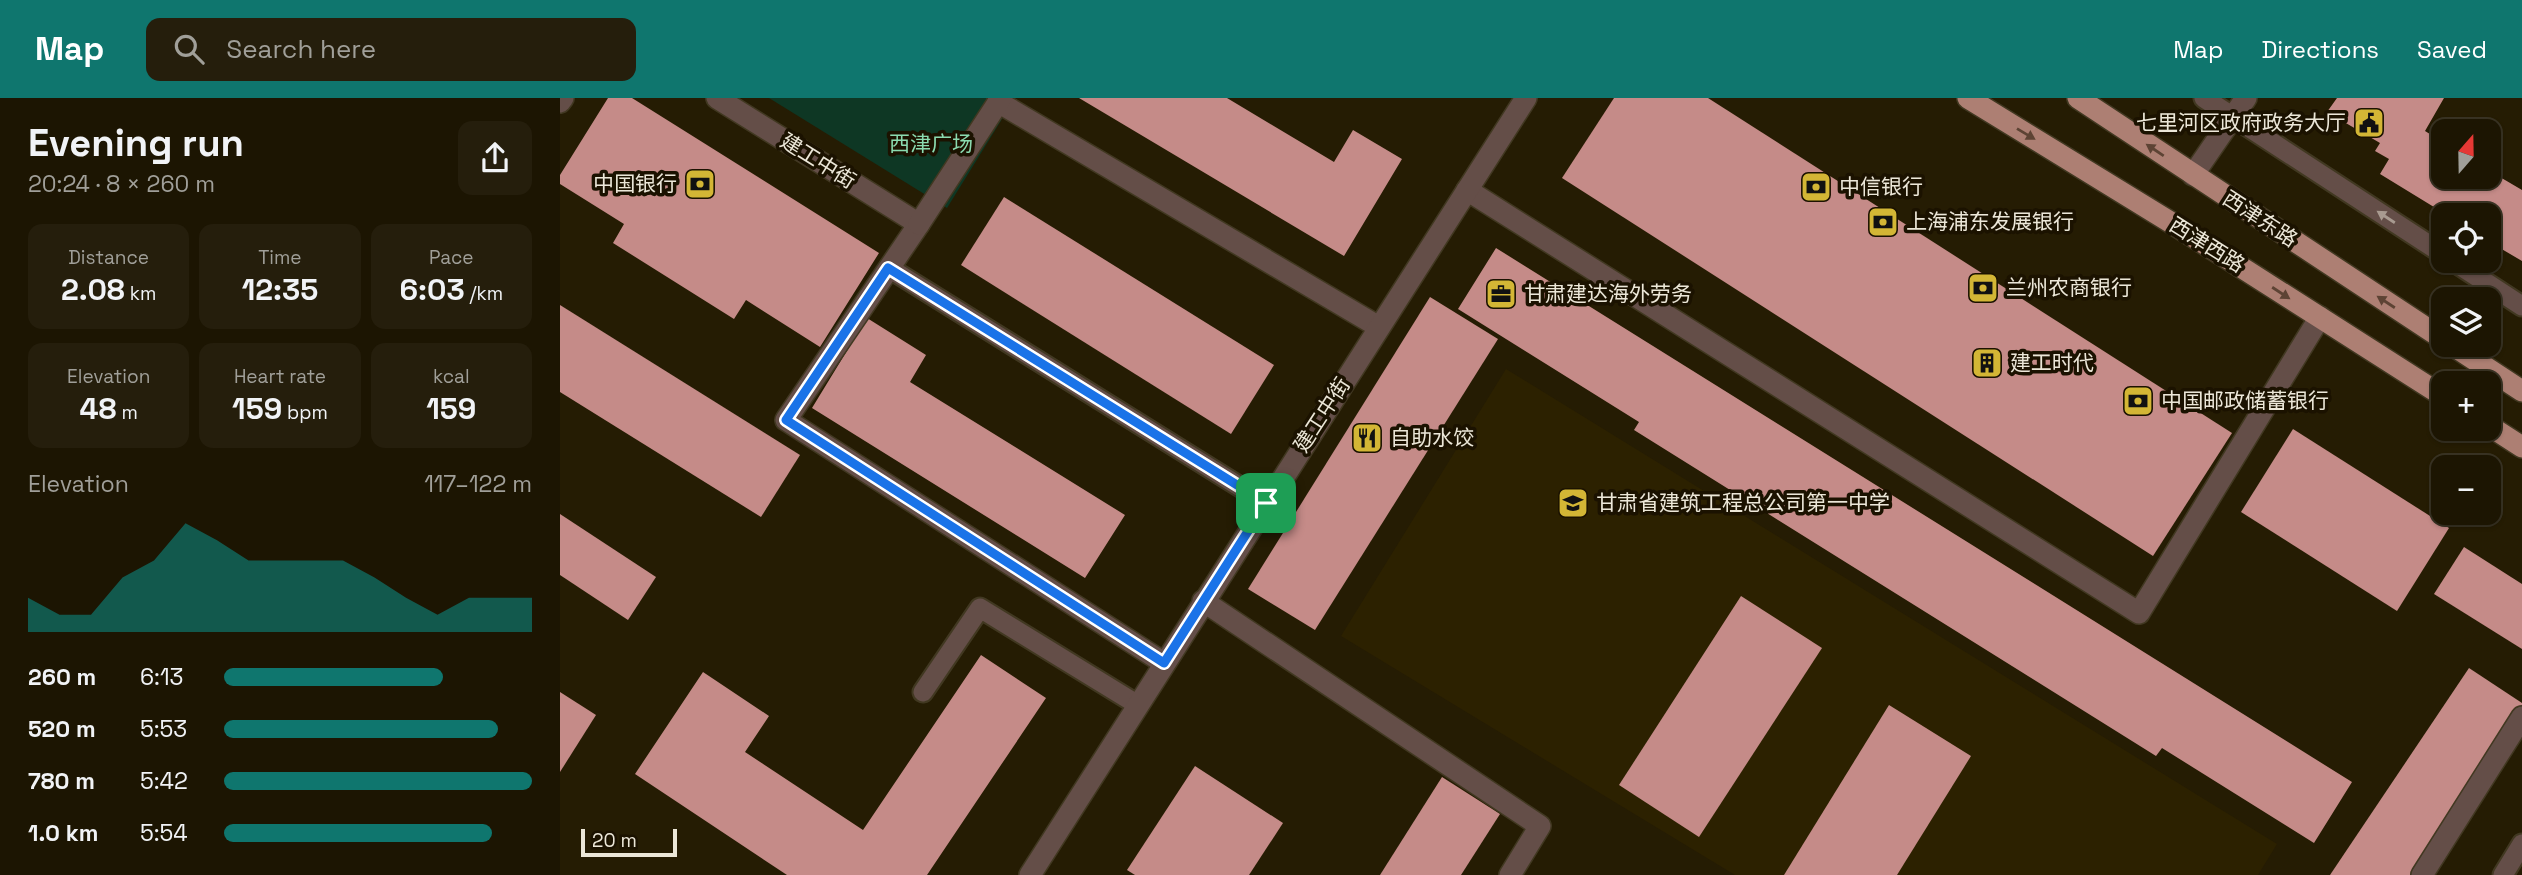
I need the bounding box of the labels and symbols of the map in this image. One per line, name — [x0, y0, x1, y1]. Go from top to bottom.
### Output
public building icon: 七里河区政府政务大厅 — [2352, 106, 2386, 140]
place label: 七里河区政府政务大厅 — [2136, 109, 2346, 136]
north arrow — [2431, 119, 2501, 189]
street label: 建工中街 — [775, 127, 861, 194]
one-way arrow — [2016, 127, 2035, 140]
park label: 西津广场 — [889, 130, 973, 157]
one-way arrow — [2145, 143, 2165, 156]
bank icon: 中国银行 — [683, 167, 717, 201]
place label: 中国银行 — [593, 170, 677, 197]
bank icon: 中信银行 — [1799, 170, 1833, 204]
place label: 中信银行 — [1839, 173, 1923, 200]
street label: 西津东路 — [2218, 184, 2303, 253]
bank icon: 上海浦东发展银行 — [1866, 205, 1900, 239]
place label: 上海浦东发展银行 — [1906, 208, 2074, 235]
one-way arrow — [2377, 210, 2395, 224]
street label: 西津西路 — [2164, 211, 2250, 278]
bank icon: 兰州农商银行 — [1966, 271, 2000, 305]
place label: 兰州农商银行 — [2006, 274, 2132, 301]
office icon: 甘肃建达海外劳务 — [1484, 277, 1518, 311]
place label: 甘肃建达海外劳务 — [1524, 280, 1692, 307]
one-way arrow — [2272, 286, 2291, 299]
one-way arrow — [2376, 295, 2396, 308]
building icon: 建工时代 — [1970, 346, 2004, 380]
place label: 建工时代 — [2010, 349, 2094, 376]
street label: 建工中街 — [1287, 372, 1356, 457]
bank icon: 中国邮政储蓄银行 — [2121, 384, 2155, 418]
place label: 中国邮政储蓄银行 — [2161, 387, 2329, 414]
restaurant icon: 自助水饺 — [1350, 421, 1384, 455]
place label: 自助水饺 — [1390, 424, 1474, 451]
pin — [1236, 473, 1296, 533]
school or university icon: 甘肃省建筑工程总公司第一中学 — [1556, 486, 1590, 520]
place label: 甘肃省建筑工程总公司第一中学 — [1596, 489, 1890, 516]
scale bar — [581, 826, 677, 858]

